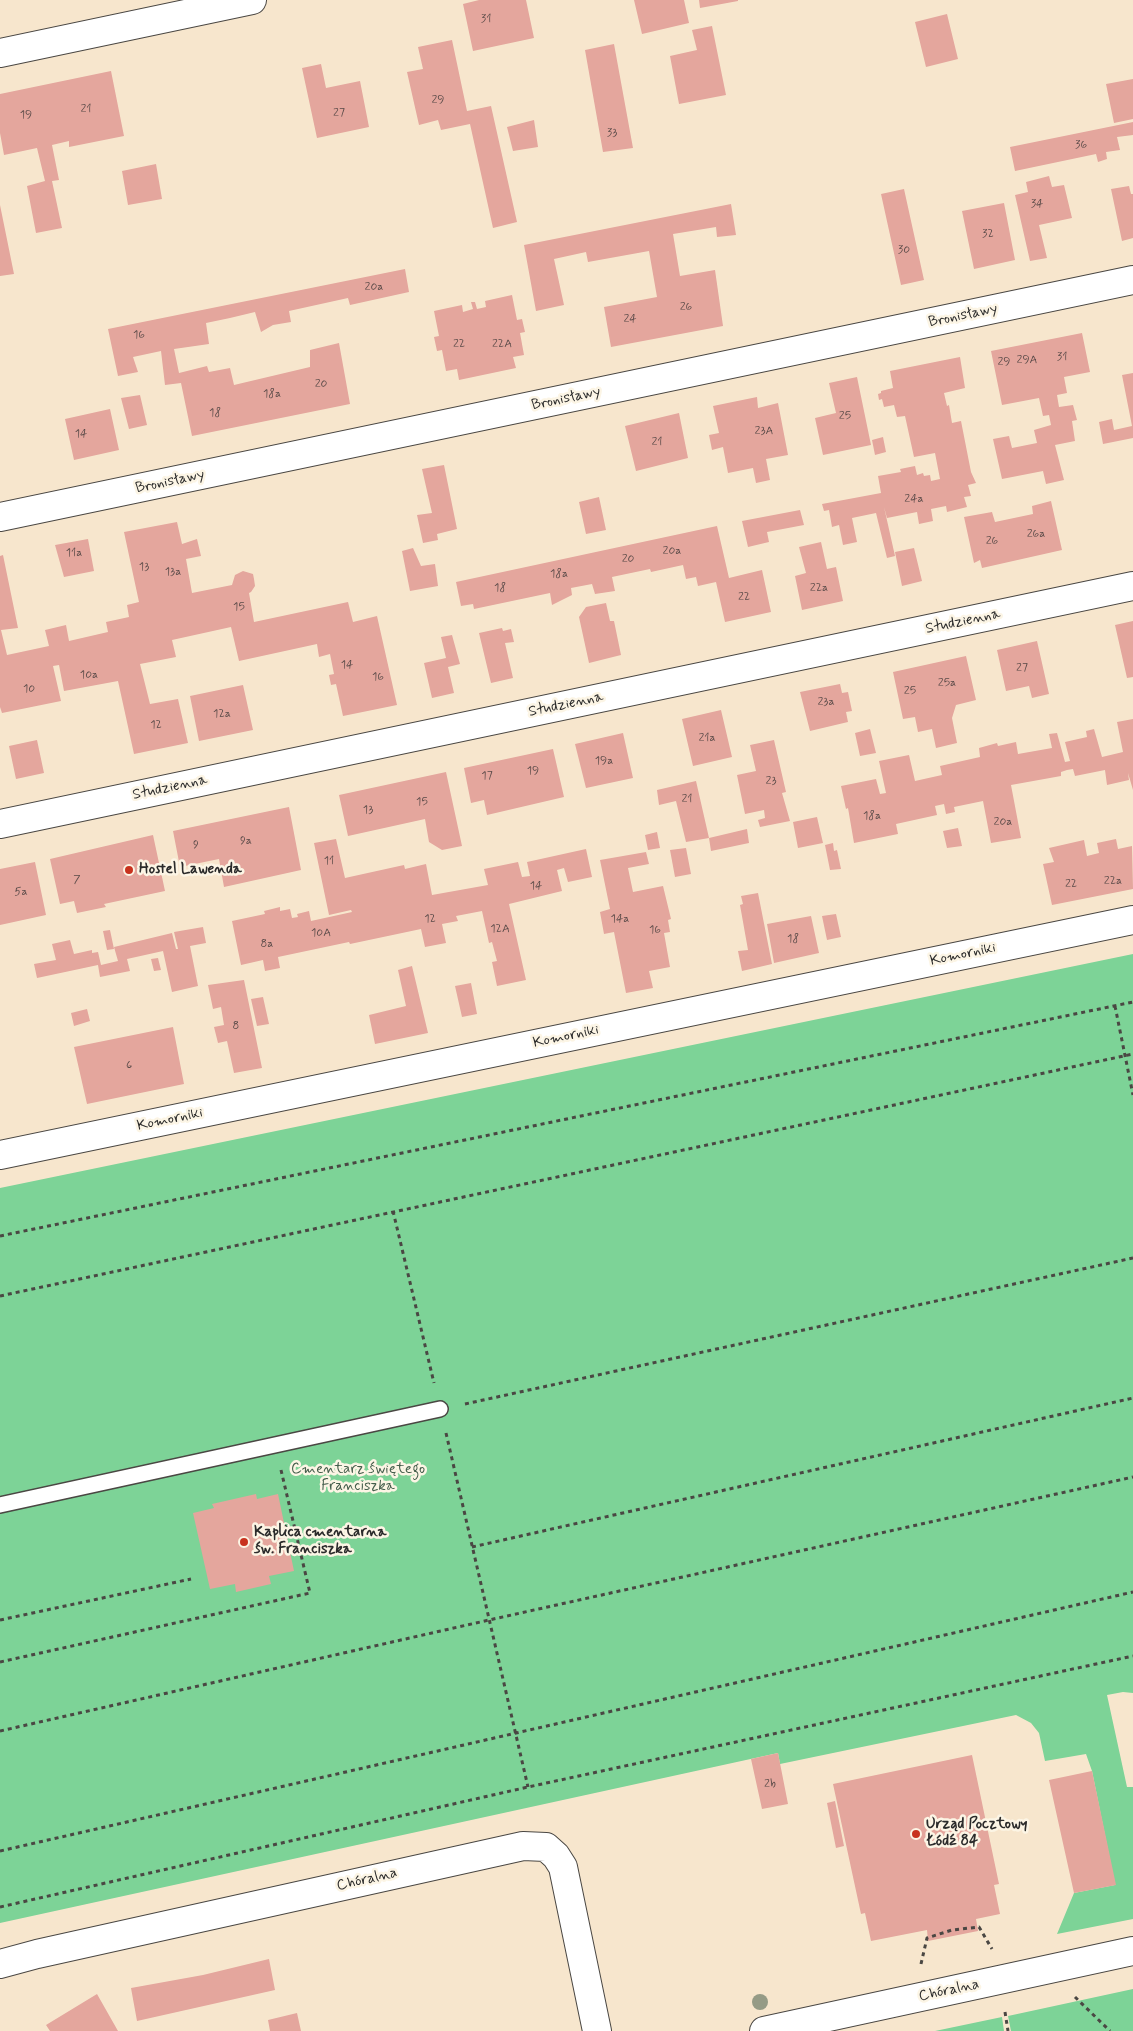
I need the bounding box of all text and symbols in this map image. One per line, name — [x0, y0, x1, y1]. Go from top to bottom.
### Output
house number: 31 — [481, 12, 491, 26]
house number: 29 — [431, 93, 445, 107]
house number: 21 — [80, 102, 92, 116]
house number: 27 — [333, 106, 345, 120]
house number: 19 — [20, 108, 32, 122]
house number: 33 — [607, 126, 617, 140]
house number: 36 — [1075, 138, 1087, 152]
house number: 34 — [1031, 197, 1043, 211]
house number: 32 — [982, 227, 994, 241]
house number: 30 — [898, 243, 910, 257]
house number: 20a — [365, 280, 383, 294]
house number: 26 — [680, 300, 692, 314]
street label: Bronisławy — [927, 300, 999, 332]
house number: 24 — [623, 312, 637, 326]
house number: 16 — [133, 328, 145, 342]
house number: 22 — [453, 337, 465, 351]
house number: 22A — [492, 337, 512, 351]
house number: 31 — [1057, 350, 1067, 364]
house number: 29A — [1017, 353, 1037, 367]
house number: 29 — [997, 355, 1011, 369]
house number: 20 — [315, 377, 327, 391]
street label: Bronisławy — [530, 383, 602, 415]
house number: 18a — [263, 387, 281, 401]
house number: 18 — [209, 406, 221, 420]
house number: 25 — [839, 409, 851, 423]
house number: 23A — [755, 424, 773, 438]
house number: 14 — [75, 427, 87, 441]
house number: 21 — [651, 435, 663, 449]
street label: Bronisławy — [134, 466, 206, 498]
house number: 24a — [904, 492, 924, 506]
house number: 26a — [1027, 527, 1045, 541]
house number: 26 — [986, 534, 998, 548]
house number: 20a — [663, 544, 681, 558]
house number: 11a — [66, 546, 82, 560]
house number: 20 — [622, 552, 634, 566]
house number: 13 — [139, 560, 149, 574]
house number: 13a — [165, 565, 181, 579]
house number: 18a — [550, 567, 568, 581]
house number: 18 — [494, 581, 506, 595]
house number: 22a — [810, 581, 828, 595]
house number: 22 — [738, 590, 750, 604]
house number: 15 — [233, 600, 245, 614]
street label: Studzienna — [924, 605, 1002, 639]
house number: 14 — [341, 658, 353, 672]
house number: 27 — [1016, 661, 1028, 675]
house number: 10a — [80, 668, 98, 682]
house number: 16 — [372, 670, 384, 684]
house number: 25a — [938, 676, 956, 690]
house number: 10 — [23, 682, 35, 696]
house number: 25 — [904, 684, 916, 698]
street label: Studzienna — [527, 688, 605, 722]
house number: 23a — [817, 695, 835, 709]
house number: 12a — [213, 707, 231, 721]
house number: 12 — [150, 718, 162, 732]
house number: 21a — [698, 731, 716, 745]
house number: 19a — [595, 754, 613, 768]
house number: 19 — [527, 764, 539, 778]
house number: 17 — [481, 769, 493, 783]
street label: Studzienna — [131, 771, 209, 805]
house number: 23 — [766, 774, 776, 788]
house number: 21 — [681, 792, 693, 806]
house number: 15 — [416, 795, 428, 809]
house number: 13 — [363, 803, 373, 817]
house number: 18a — [863, 809, 881, 823]
house number: 20a — [994, 815, 1012, 829]
house number: 9a — [240, 834, 252, 848]
house number: 9 — [193, 838, 199, 852]
house number: 11 — [324, 854, 334, 868]
place label: Hostel Lawenda — [139, 861, 242, 879]
marker: Hostel Lawenda — [123, 864, 135, 876]
house number: 7 — [73, 873, 81, 887]
house number: 22a — [1104, 874, 1122, 888]
house number: 22 — [1065, 877, 1077, 891]
house number: 14 — [530, 879, 542, 893]
house number: 5a — [14, 885, 28, 899]
house number: 12 — [424, 912, 436, 926]
house number: 14a — [611, 912, 629, 926]
house number: 12A — [490, 922, 510, 936]
house number: 16 — [649, 923, 661, 937]
house number: 10A — [311, 926, 331, 940]
house number: 18 — [787, 932, 799, 946]
house number: 8a — [261, 937, 273, 951]
street label: Komorniki — [928, 939, 998, 971]
house number: 8 — [233, 1019, 239, 1033]
street label: Komorniki — [531, 1021, 601, 1053]
house number: 6 — [126, 1058, 132, 1072]
street label: Komorniki — [135, 1104, 205, 1136]
park label: Cmentarz świętego Franciszka — [291, 1461, 425, 1496]
place label: Kaplica cmentarna św. Franciszka — [254, 1524, 387, 1559]
marker: Kaplica cmentarna św. Franciszka — [238, 1536, 250, 1548]
house number: 2b — [764, 1777, 776, 1791]
place label: Urząd Pocztowy Łódź 84 — [926, 1816, 1027, 1851]
marker: Urząd Pocztowy Łódź 84 — [910, 1828, 922, 1840]
street label: Chóralna — [335, 1864, 399, 1896]
street label: Chóralna — [917, 1976, 981, 2006]

